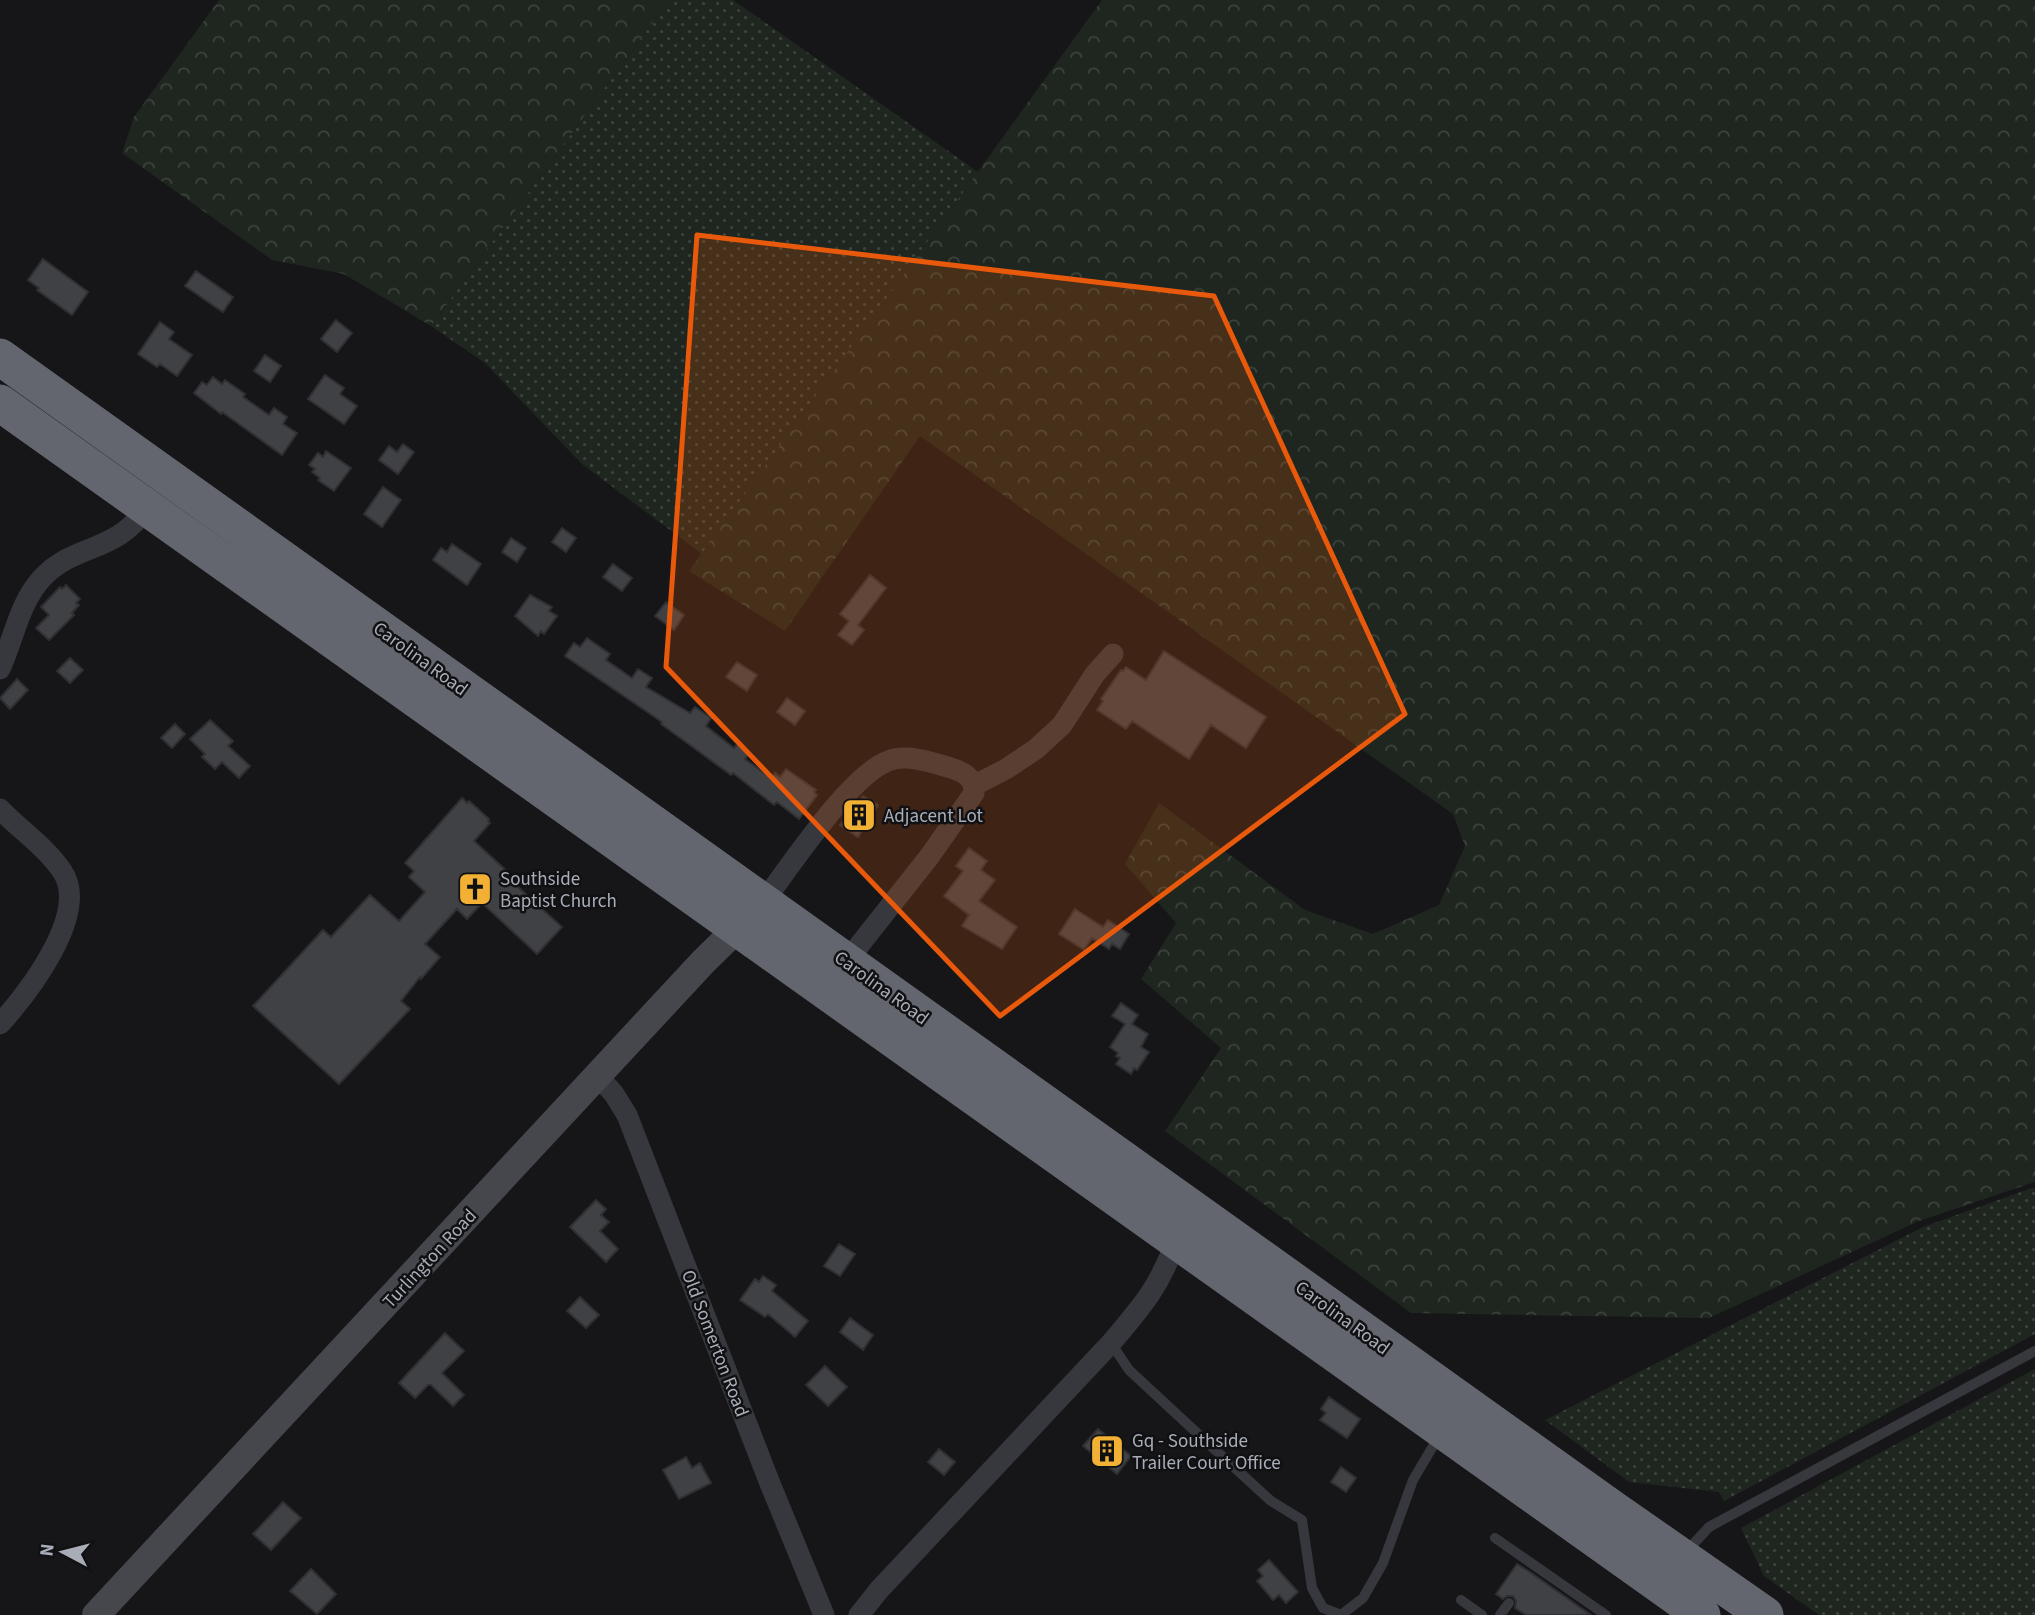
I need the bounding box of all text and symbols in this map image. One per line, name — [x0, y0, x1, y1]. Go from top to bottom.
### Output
street label: Carolina Road — [367, 616, 473, 703]
building icon: Adjacent Lot — [840, 796, 878, 834]
place label: Adjacent Lot — [884, 803, 983, 830]
place label: Southside Baptist Church — [500, 866, 617, 915]
church icon: Southside Baptist Church — [456, 870, 494, 908]
street label: Carolina Road — [828, 945, 934, 1032]
street label: Turlington Road — [377, 1203, 483, 1315]
street label: Old Somerton Road — [674, 1266, 755, 1421]
street label: Carolina Road — [1289, 1275, 1395, 1362]
place label: Gq - Southside Trailer Court Office — [1132, 1428, 1281, 1477]
building icon: Gq - Southside Trailer Court Office — [1088, 1432, 1126, 1470]
north arrow — [28, 1517, 98, 1587]
text: N — [33, 1542, 62, 1558]

